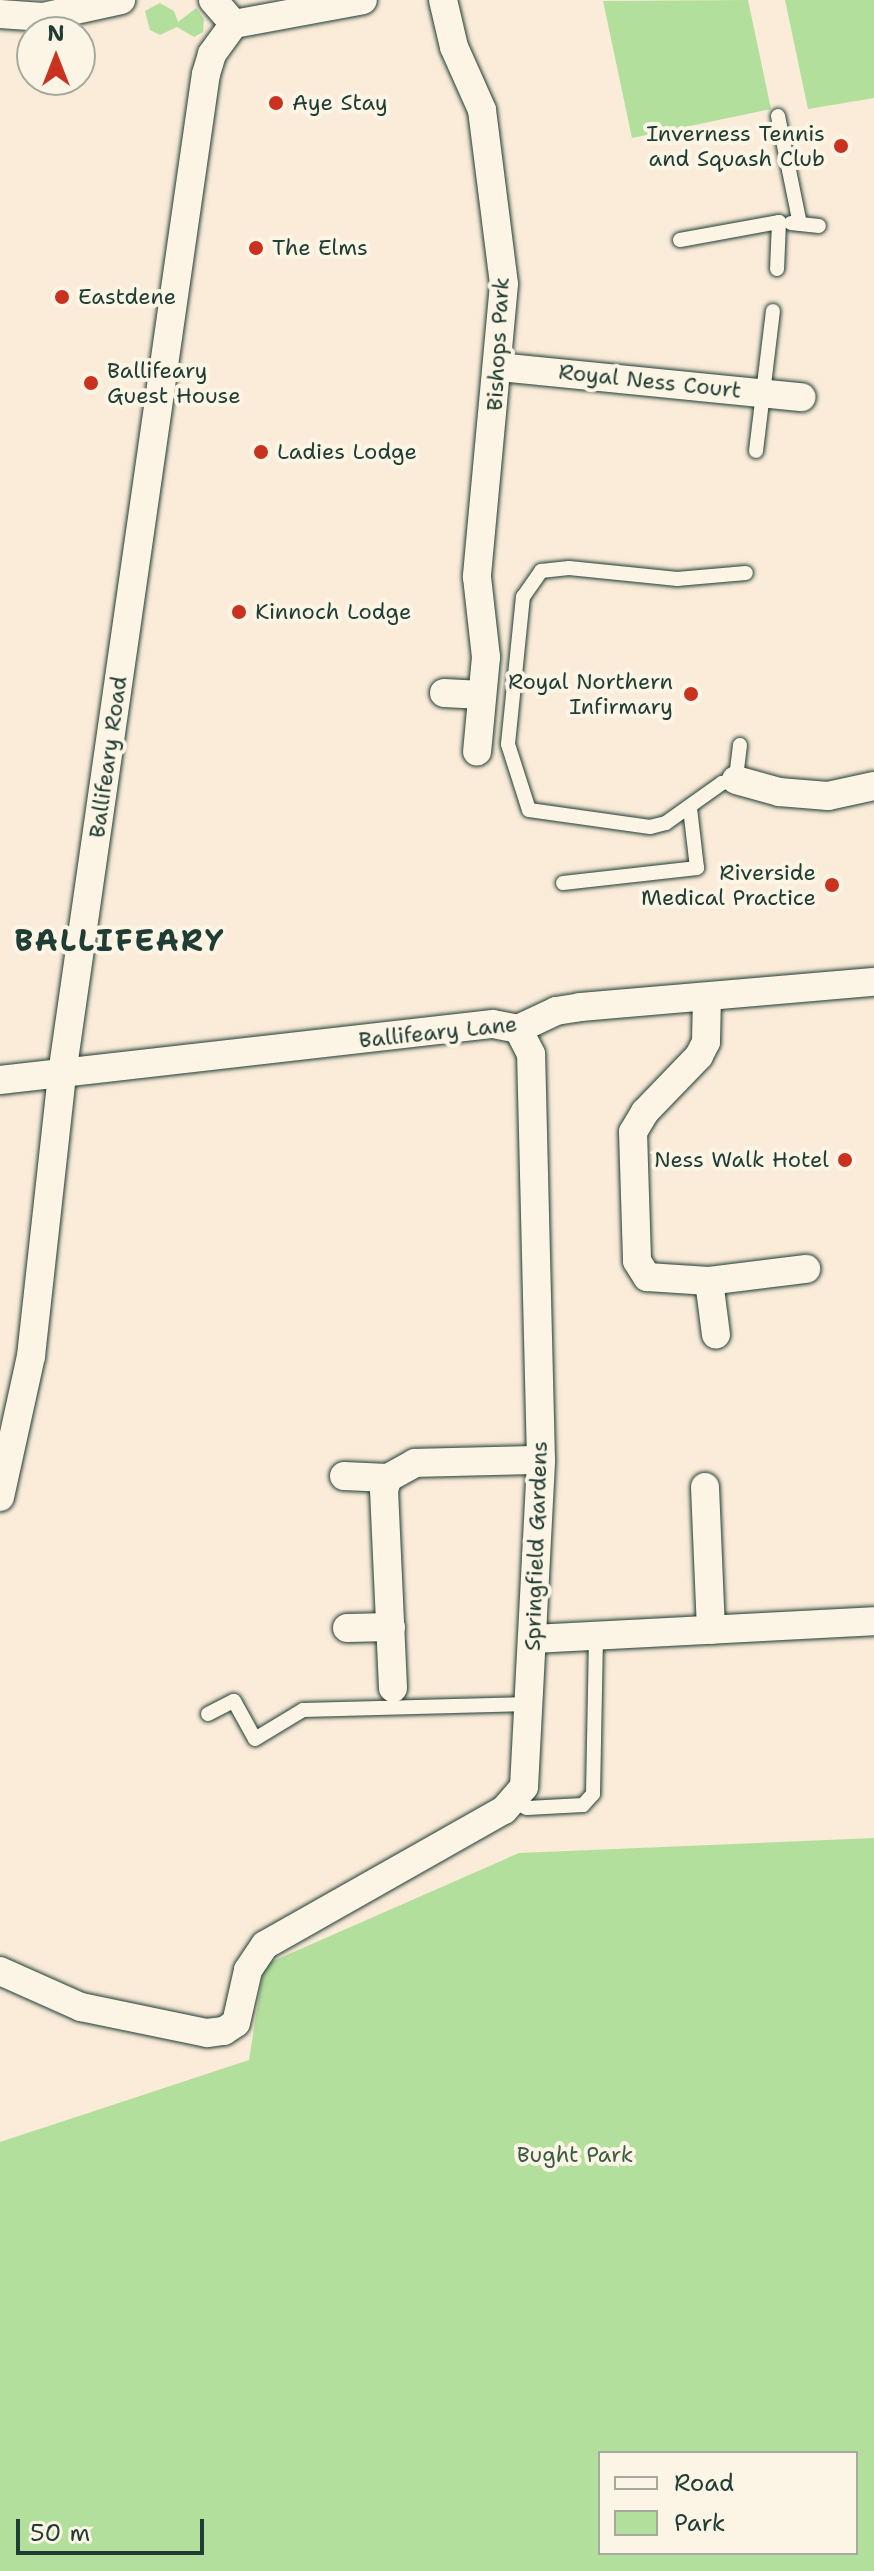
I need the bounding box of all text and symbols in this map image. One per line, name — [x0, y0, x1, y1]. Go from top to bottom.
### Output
north arrow — [16, 16, 96, 96]
text: N — [47, 19, 65, 48]
place label: Aye Stay — [292, 90, 388, 116]
marker: Aye Stay — [267, 94, 285, 112]
place label: Inverness Tennis and Squash Club — [646, 120, 825, 172]
marker: Inverness Tennis and Squash Club — [832, 137, 850, 155]
place label: The Elms — [272, 235, 368, 261]
marker: The Elms — [247, 239, 265, 257]
street label: Bishops Park — [481, 276, 515, 412]
place label: Eastdene — [78, 284, 176, 310]
marker: Eastdene — [53, 288, 71, 306]
place label: Ballifeary Guest House — [107, 357, 241, 408]
street label: Royal Ness Court — [557, 358, 743, 404]
marker: Ballifeary Guest House — [82, 374, 100, 392]
place label: Ladies Lodge — [277, 439, 417, 465]
marker: Ladies Lodge — [252, 443, 270, 461]
place label: Kinnoch Lodge — [255, 599, 411, 625]
marker: Kinnoch Lodge — [230, 603, 248, 621]
place label: Royal Northern Infirmary — [508, 668, 673, 720]
street label: Ballifeary Road — [84, 674, 132, 840]
marker: Royal Northern Infirmary — [680, 683, 702, 705]
place label: Riverside Medical Practice — [641, 859, 816, 910]
marker: Riverside Medical Practice — [823, 876, 841, 894]
district label: BALLIFEARY — [14, 923, 226, 959]
street label: Ballifeary Lane — [357, 1011, 519, 1053]
place label: Ness Walk Hotel — [654, 1147, 829, 1173]
marker: Ness Walk Hotel — [836, 1151, 854, 1169]
street label: Springfield Gardens — [519, 1441, 553, 1651]
park label: Bught Park — [517, 2142, 633, 2168]
legend — [598, 2451, 858, 2555]
text: Road — [674, 2467, 734, 2499]
scale bar — [20, 2503, 208, 2553]
text: Park — [674, 2507, 726, 2539]
text: 50 m — [30, 2517, 90, 2549]

